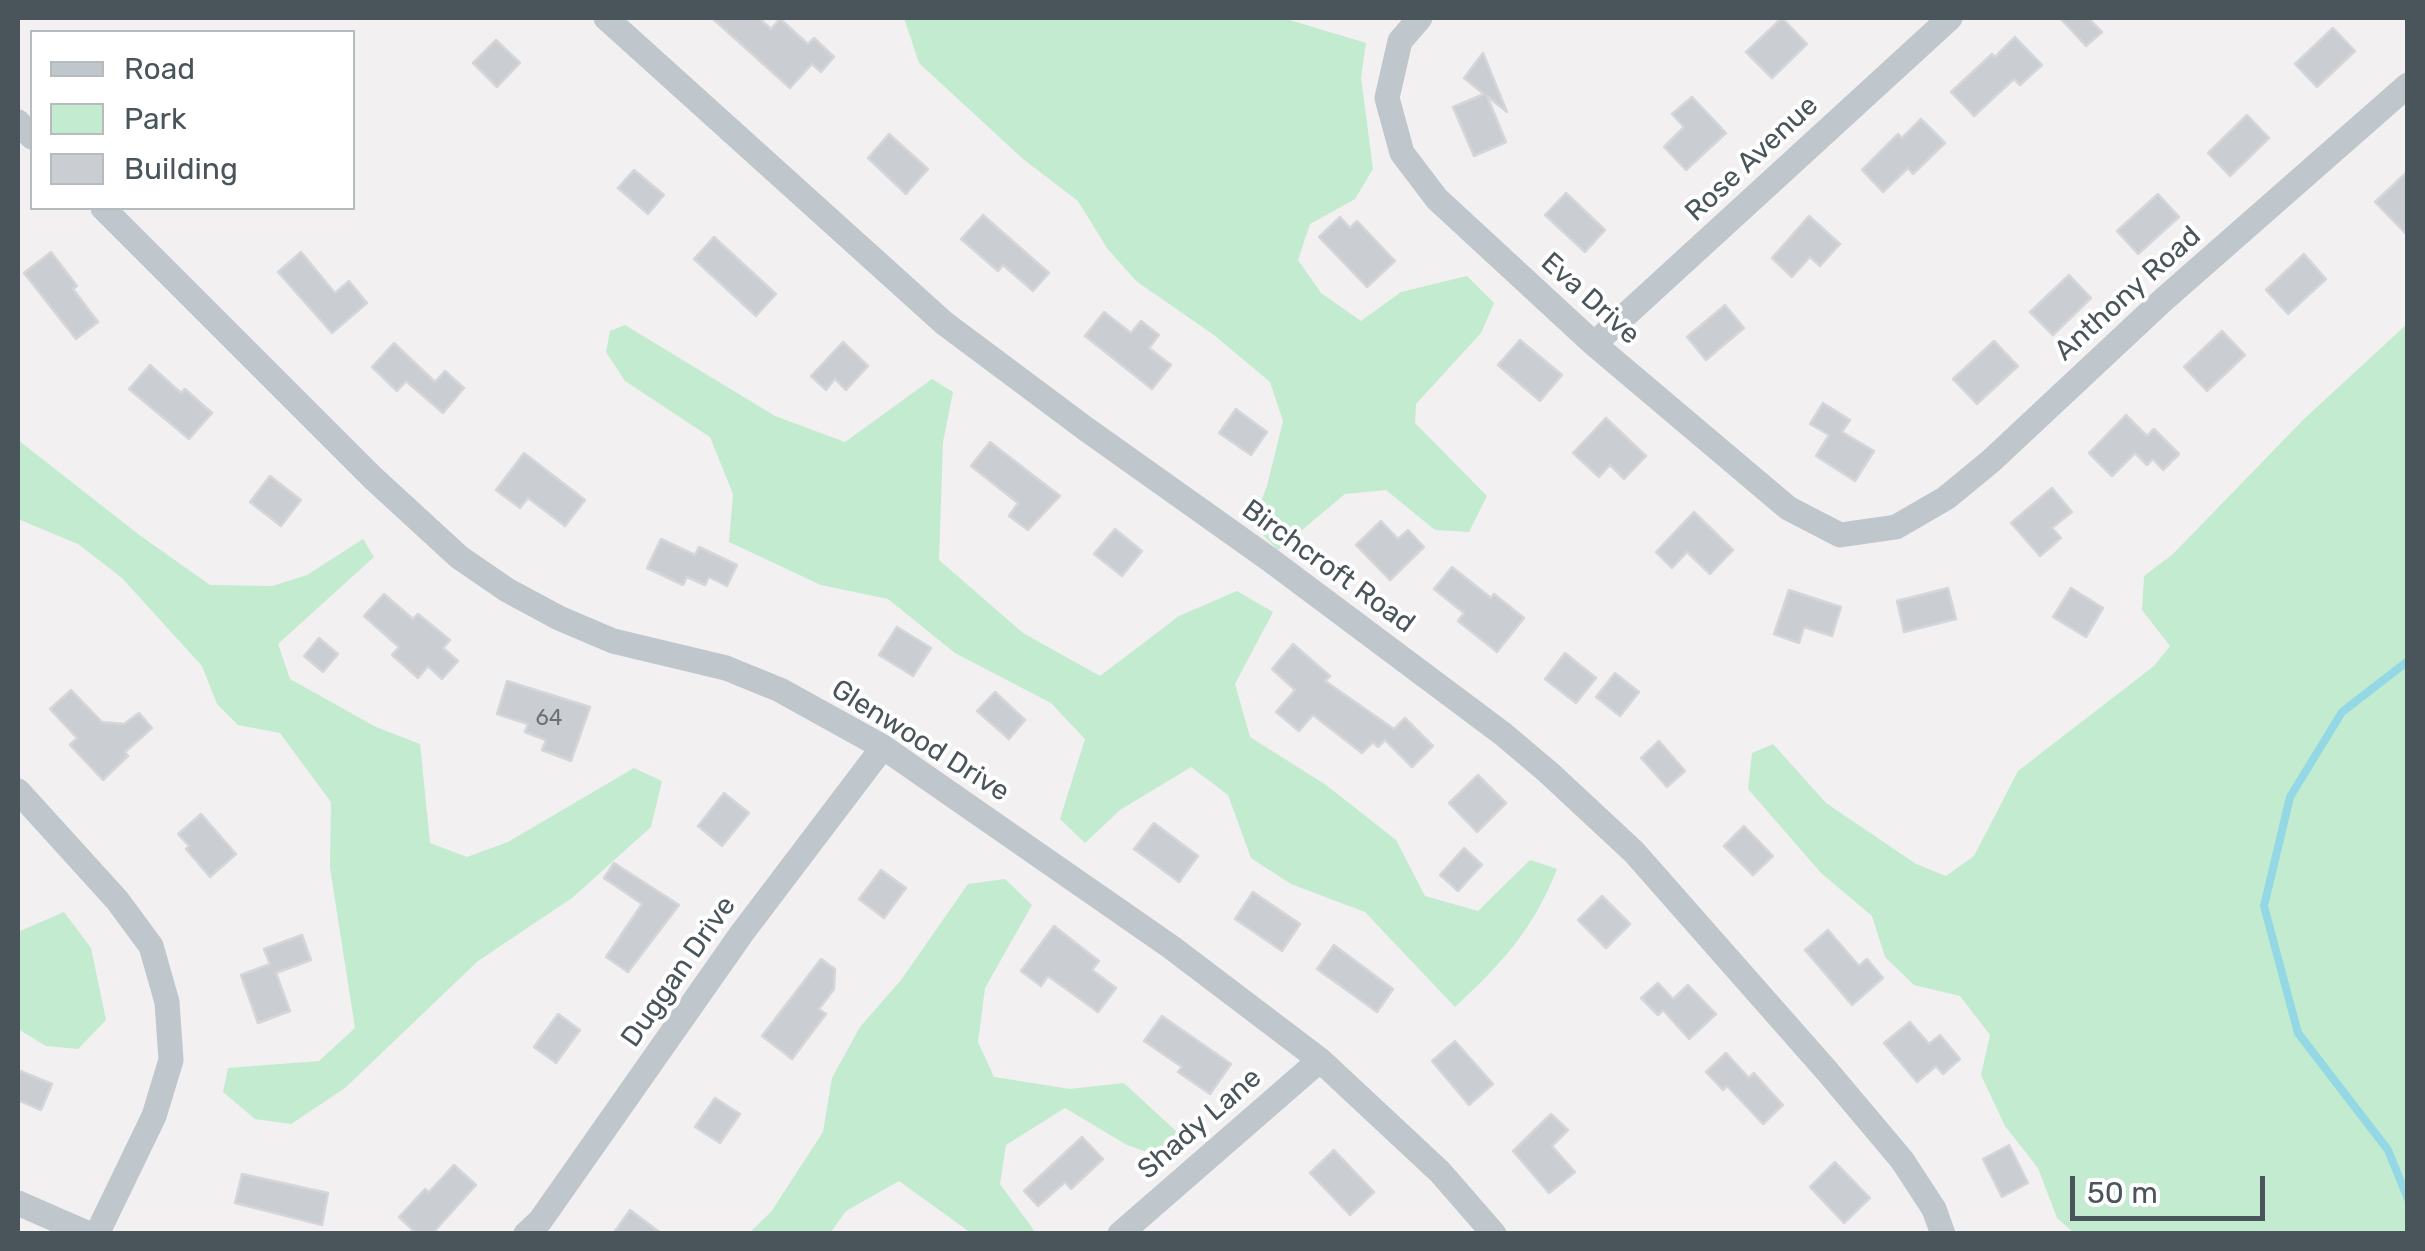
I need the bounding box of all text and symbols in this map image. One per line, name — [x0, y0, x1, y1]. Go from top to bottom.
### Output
legend — [30, 30, 355, 210]
text: Road — [124, 51, 195, 87]
street label: Rose Avenue — [1679, 89, 1825, 229]
text: Park — [124, 101, 186, 137]
text: Building — [124, 151, 238, 187]
street label: Anthony Road — [2048, 220, 2208, 368]
street label: Eva Drive — [1534, 246, 1646, 352]
street label: Birchcroft Road — [1235, 493, 1421, 641]
street label: Glenwood Drive — [825, 673, 1015, 809]
house number: 64 — [536, 706, 562, 732]
street label: Duggan Drive — [615, 890, 743, 1054]
street label: Shady Lane — [1131, 1061, 1269, 1187]
scale bar — [2075, 1156, 2270, 1218]
text: 50 m — [2087, 1175, 2158, 1211]

